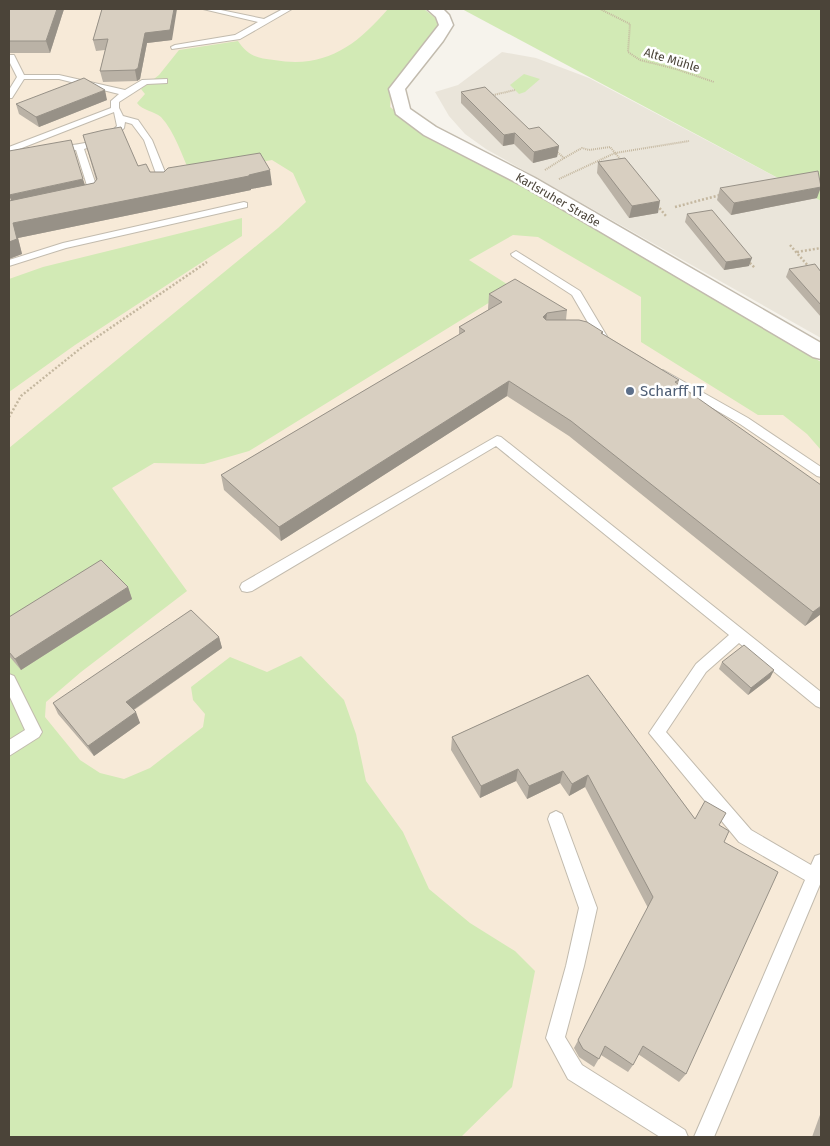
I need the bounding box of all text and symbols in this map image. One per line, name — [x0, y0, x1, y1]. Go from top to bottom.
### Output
street label: Alte Mühle — [642, 45, 702, 75]
street label: Karlsruher Straße — [513, 170, 603, 230]
place label: Scharff IT — [640, 382, 705, 400]
marker: Scharff IT — [624, 385, 636, 397]

